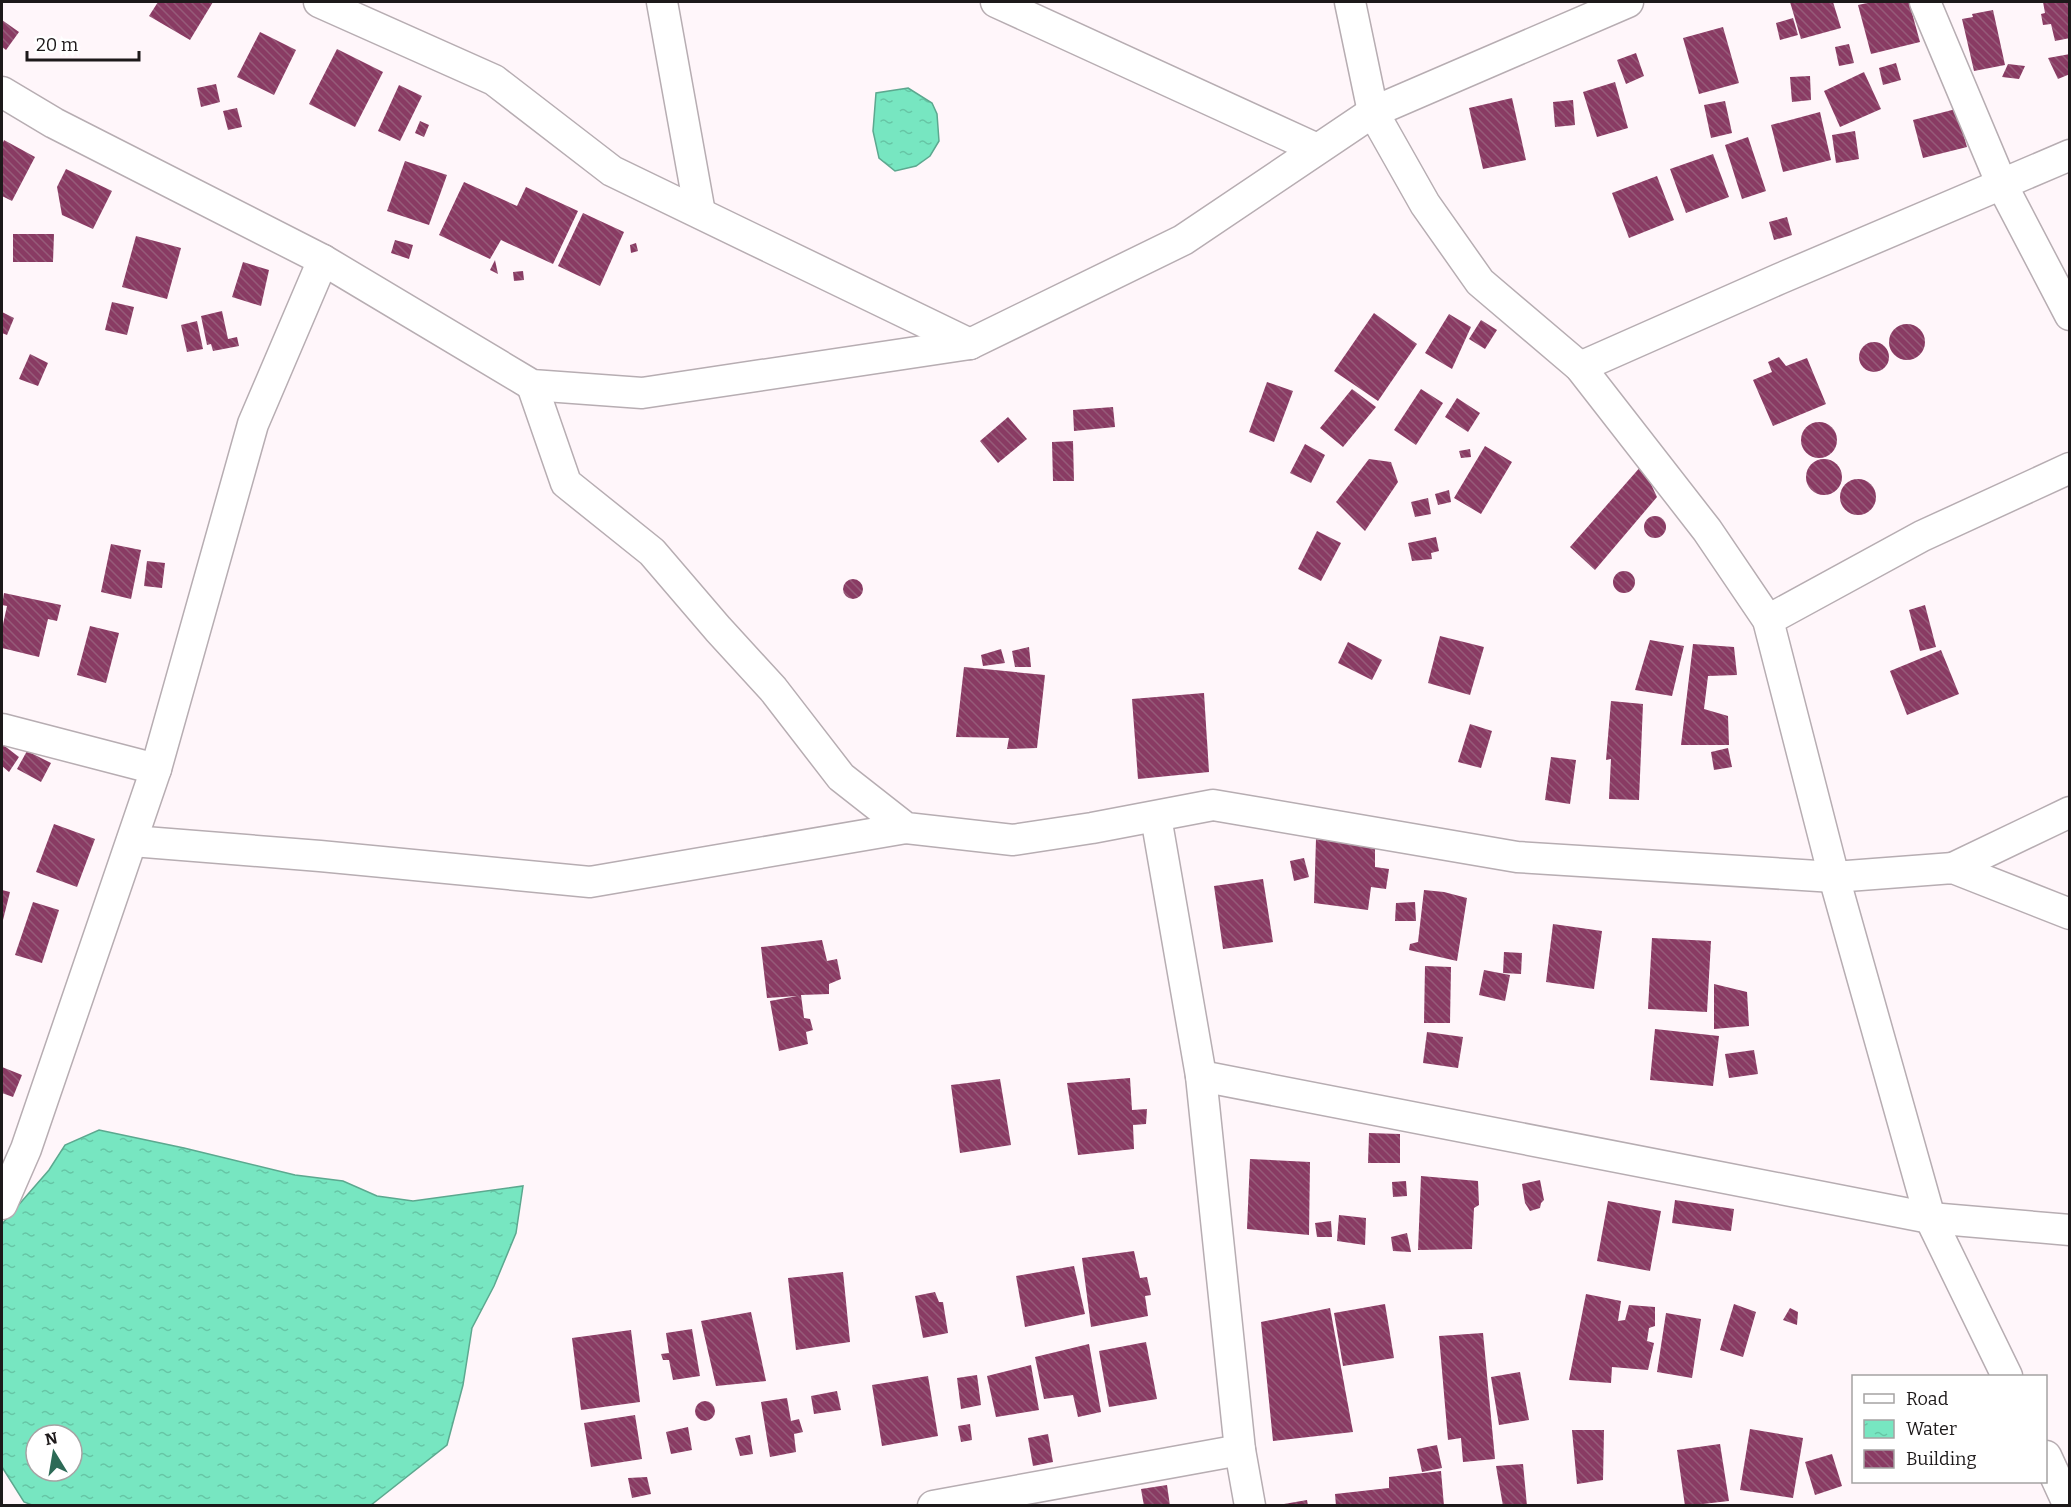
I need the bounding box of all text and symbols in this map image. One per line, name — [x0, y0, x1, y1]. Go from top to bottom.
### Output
scale bar — [27, 24, 140, 62]
text: 20 m — [36, 34, 78, 56]
legend — [1852, 1375, 2047, 1483]
text: Road — [1906, 1388, 1949, 1410]
text: Water — [1906, 1418, 1957, 1440]
north arrow — [24, 1423, 84, 1483]
text: N — [43, 1428, 59, 1449]
text: Building — [1906, 1448, 1977, 1470]

